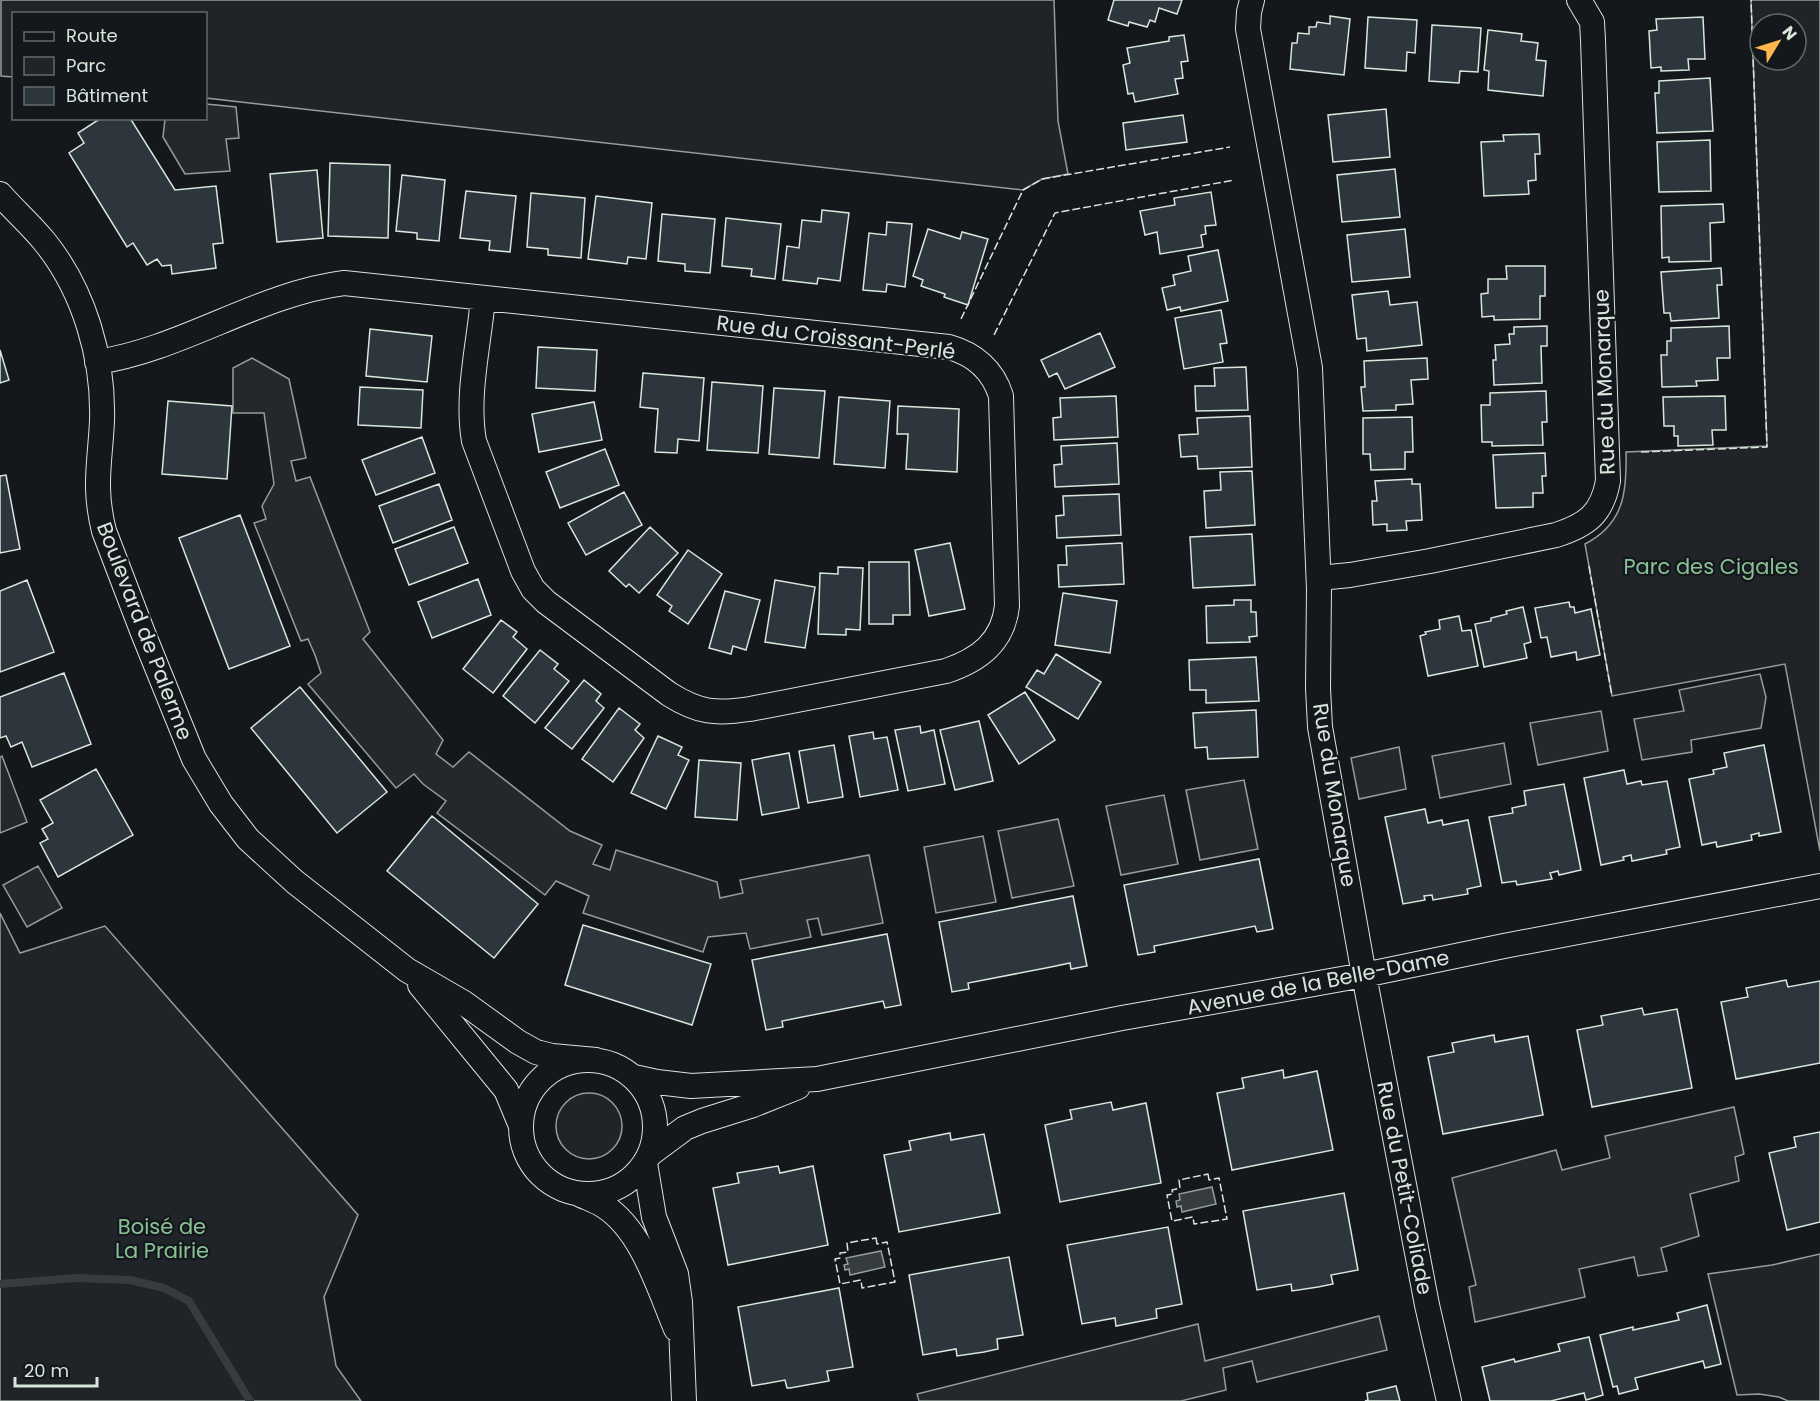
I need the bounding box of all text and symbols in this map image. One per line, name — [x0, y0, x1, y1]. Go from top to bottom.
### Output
legend — [12, 12, 207, 120]
north arrow — [1748, 12, 1808, 72]
text: N — [1777, 21, 1802, 45]
text: Route — [66, 23, 118, 48]
text: Parc — [66, 53, 106, 78]
text: Bâtiment — [66, 83, 148, 108]
street label: Rue du Monarque — [1586, 289, 1622, 475]
street label: Rue du Croissant-Perlé — [715, 308, 957, 366]
street label: Boulevard de Palerme — [90, 518, 200, 744]
park label: Parc des Cigales — [1623, 552, 1799, 581]
street label: Rue du Monarque — [1306, 701, 1364, 889]
street label: Avenue de la Belle-Dame — [1184, 942, 1452, 1022]
street label: Rue du Petit-Coliade — [1370, 1079, 1440, 1297]
park label: Boisé de La Prairie — [115, 1212, 209, 1265]
scale bar — [15, 1350, 98, 1388]
text: 20 m — [24, 1358, 69, 1383]

